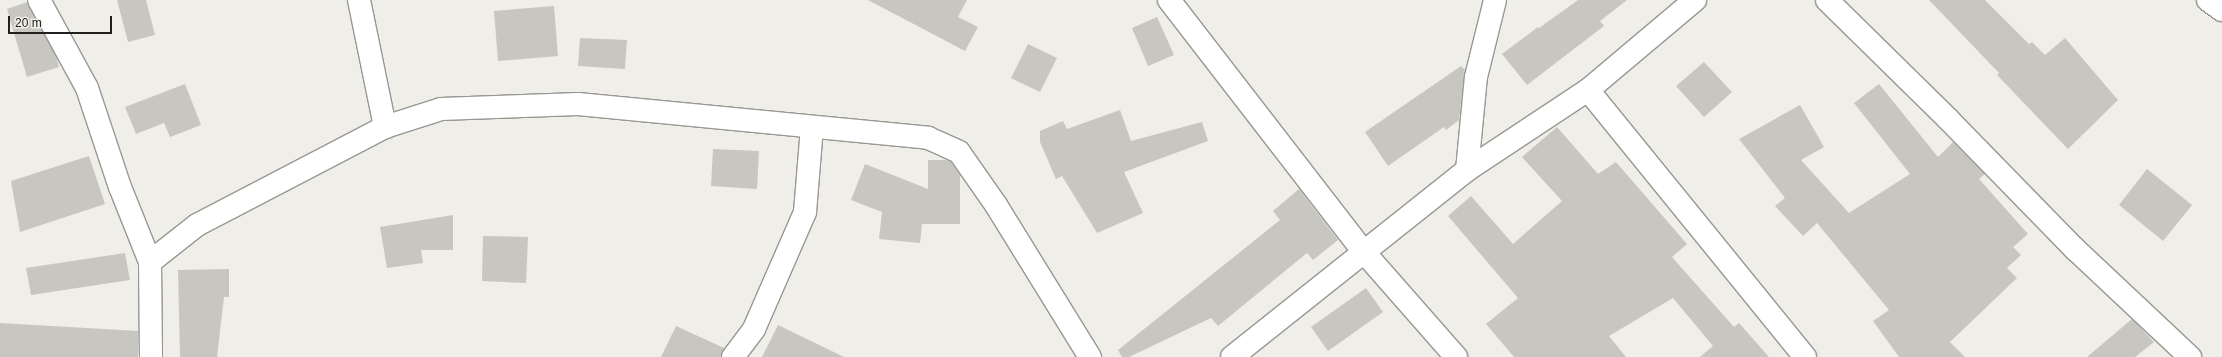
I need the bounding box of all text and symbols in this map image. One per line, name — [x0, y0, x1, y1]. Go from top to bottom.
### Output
scale bar — [10, 8, 114, 34]
text: 20 m — [15, 16, 42, 30]

